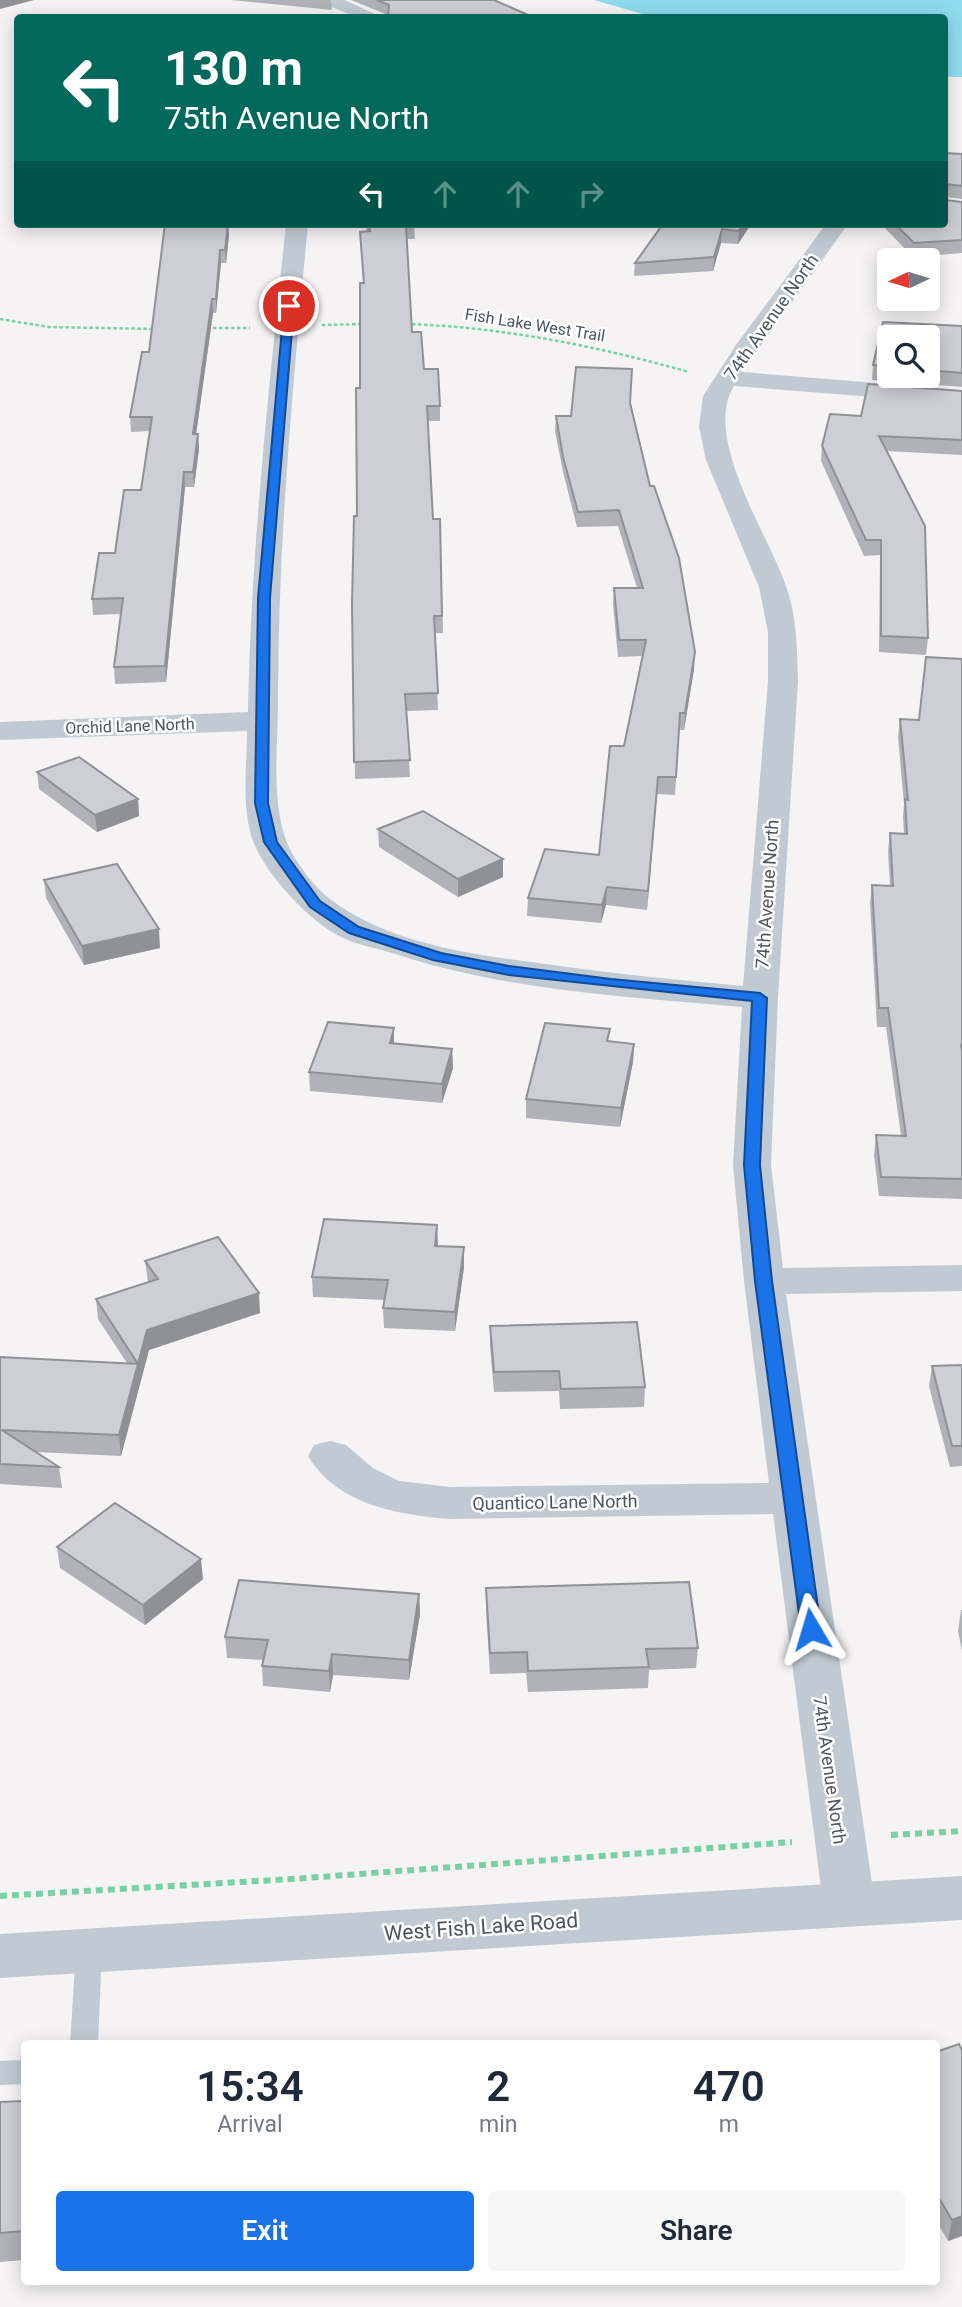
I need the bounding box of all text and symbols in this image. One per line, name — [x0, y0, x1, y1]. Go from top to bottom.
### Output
text: 130 m — [164, 40, 303, 97]
icon: left — [49, 42, 140, 133]
text: 75th Avenue North — [164, 99, 429, 137]
icon: left — [353, 175, 391, 213]
icon: ahead — [426, 175, 464, 213]
icon: ahead — [499, 175, 537, 213]
icon: right — [572, 175, 610, 213]
north arrow — [877, 248, 940, 312]
map controls — [877, 248, 940, 388]
street label: 74th Avenue North — [720, 250, 822, 384]
pin — [259, 276, 319, 336]
icon: arrive — [270, 287, 308, 325]
street label: Fish Lake West Trail — [464, 305, 606, 345]
button: search — [877, 325, 940, 388]
street label: Orchid Lane North — [65, 714, 195, 738]
street label: 74th Avenue North — [751, 819, 783, 969]
street label: Quantico Lane North — [472, 1490, 638, 1514]
position arrow — [774, 1592, 848, 1666]
street label: 74th Avenue North — [809, 1695, 851, 1845]
street label: West Fish Lake Road — [383, 1908, 579, 1946]
text: 15:34 — [196, 2062, 304, 2111]
text: 2 — [486, 2062, 510, 2111]
text: 470 — [693, 2062, 765, 2111]
text: Arrival — [217, 2111, 283, 2138]
text: min — [479, 2111, 517, 2138]
text: m — [719, 2111, 739, 2138]
button: Exit — [56, 2191, 474, 2271]
button: Share — [488, 2191, 905, 2271]

